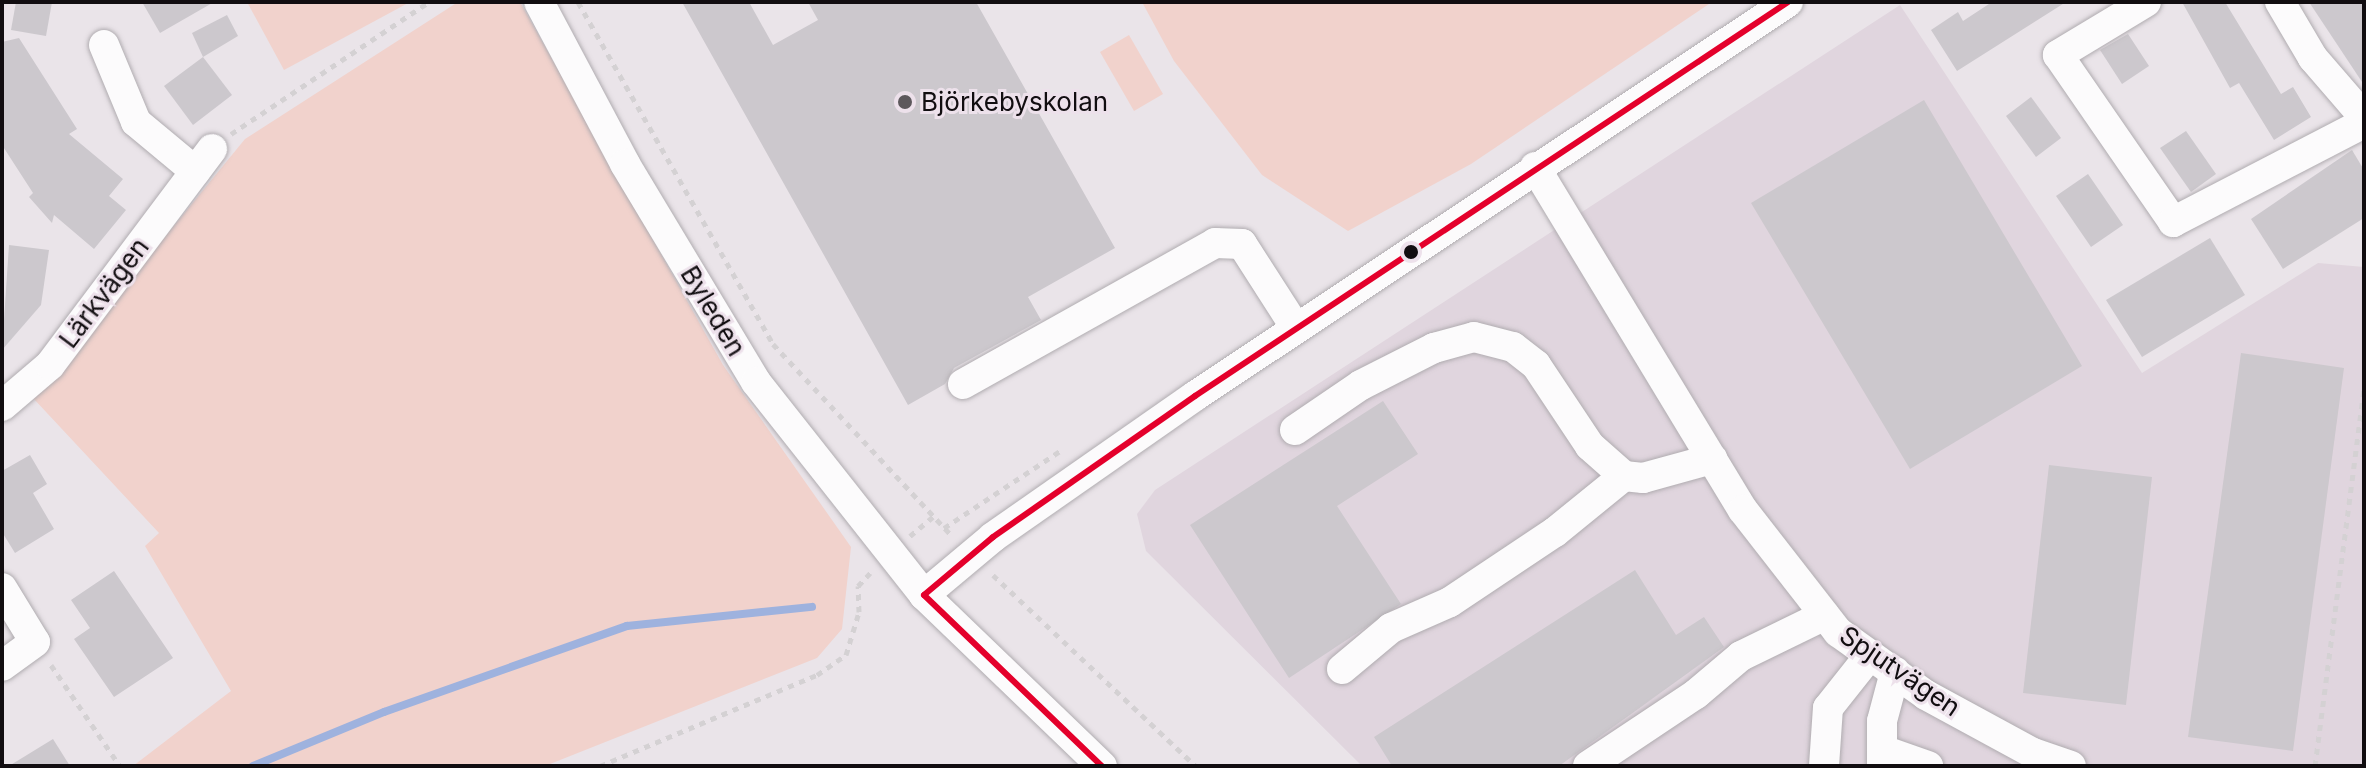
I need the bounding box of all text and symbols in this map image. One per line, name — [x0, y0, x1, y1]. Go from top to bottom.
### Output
place label: Björkebyskolan — [921, 86, 1108, 118]
marker: Björkebyskolan — [896, 93, 914, 111]
street label: Lärkvägen — [53, 232, 155, 354]
unlabelled marker — [1403, 244, 1419, 260]
street label: Byleden — [674, 260, 752, 362]
street label: Spjutvägen — [1834, 619, 1966, 723]

